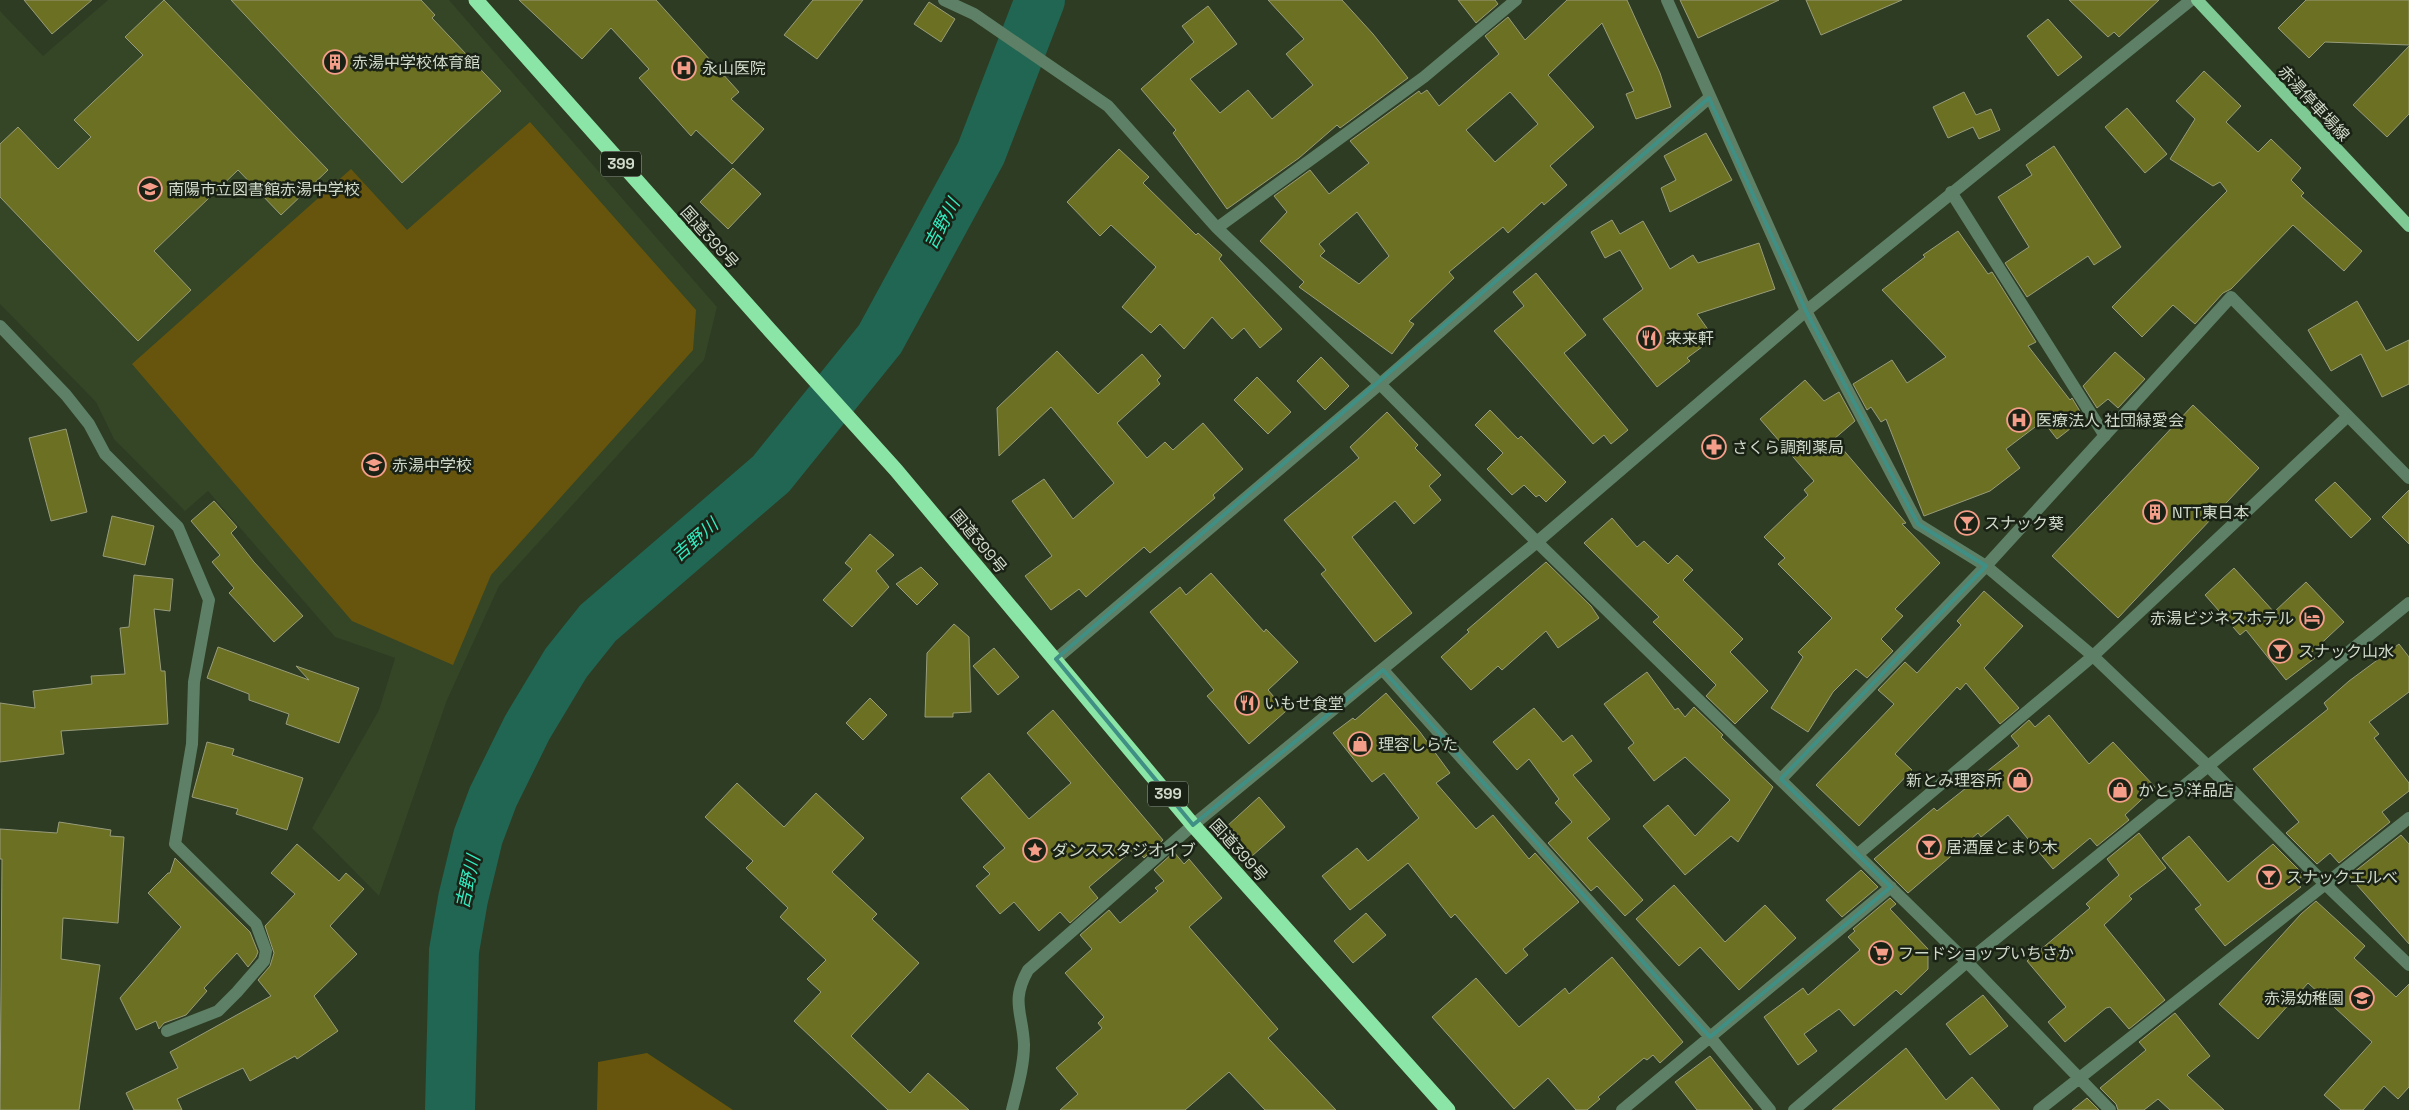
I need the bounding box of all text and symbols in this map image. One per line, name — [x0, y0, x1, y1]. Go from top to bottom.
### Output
building icon: 赤湯中学校体育館 — [322, 49, 348, 75]
place label: 赤湯中学校体育館 — [352, 52, 480, 73]
hospital icon: 永山医院 — [671, 55, 697, 81]
place label: 永山医院 — [702, 58, 766, 79]
street label: 赤湯停車場線 — [2273, 61, 2354, 146]
road number: 399 — [601, 152, 641, 176]
school or university icon: 南陽市立図書館赤湯中学校 — [137, 176, 163, 202]
place label: 南陽市立図書館赤湯中学校 — [168, 179, 360, 200]
water label: 吉野川 — [919, 193, 965, 253]
street label: 国道399号 — [676, 202, 743, 273]
restaurant icon: 来来軒 — [1636, 325, 1662, 351]
place label: 来来軒 — [1666, 328, 1714, 349]
hospital icon: 医療法人 社団緑愛会 — [2006, 407, 2032, 433]
place label: 医療法人 社団緑愛会 — [2036, 410, 2184, 431]
pharmacy icon: さくら調剤薬局 — [1701, 434, 1727, 460]
place label: さくら調剤薬局 — [1732, 437, 1844, 458]
school or university icon: 赤湯中学校 — [361, 452, 387, 478]
place label: 赤湯中学校 — [392, 455, 472, 476]
building icon: NTT東日本 — [2142, 499, 2168, 525]
place label: NTT東日本 — [2172, 502, 2249, 523]
street label: 国道399号 — [946, 505, 1011, 578]
bar icon: スナック葵 — [1954, 510, 1980, 536]
water label: 吉野川 — [667, 512, 724, 566]
place label: スナック葵 — [1984, 513, 2064, 534]
hotel icon: 赤湯ビジネスホテル — [2299, 605, 2325, 631]
place label: 赤湯ビジネスホテル — [2150, 608, 2294, 629]
bar icon: スナック山水 — [2267, 638, 2293, 664]
place label: スナック山水 — [2298, 641, 2394, 662]
restaurant icon: いもせ食堂 — [1234, 690, 1260, 716]
place label: いもせ食堂 — [1264, 693, 1344, 714]
shop icon: 理容しらた — [1347, 731, 1373, 757]
place label: 理容しらた — [1378, 734, 1458, 755]
shop icon: 新とみ理容所 — [2007, 767, 2033, 793]
place label: 新とみ理容所 — [1906, 770, 2002, 791]
shop icon: かとう洋品店 — [2107, 777, 2133, 803]
place label: かとう洋品店 — [2138, 780, 2234, 801]
road number: 399 — [1148, 782, 1188, 806]
street label: 国道399号 — [1205, 815, 1272, 886]
bar icon: 居酒屋とまり木 — [1916, 834, 1942, 860]
place icon: ダンススタジオイブ — [1022, 837, 1048, 863]
place label: 居酒屋とまり木 — [1946, 837, 2058, 858]
place label: ダンススタジオイブ — [1052, 840, 1196, 861]
water label: 吉野川 — [450, 851, 485, 911]
bar icon: スナックエルべ — [2256, 864, 2282, 890]
place label: スナックエルべ — [2286, 867, 2398, 888]
supermarket icon: フードショップいちさか — [1868, 940, 1894, 966]
place label: フードショップいちさか — [1898, 943, 2074, 964]
school or university icon: 赤湯幼稚園 — [2349, 985, 2375, 1011]
place label: 赤湯幼稚園 — [2264, 988, 2344, 1009]

